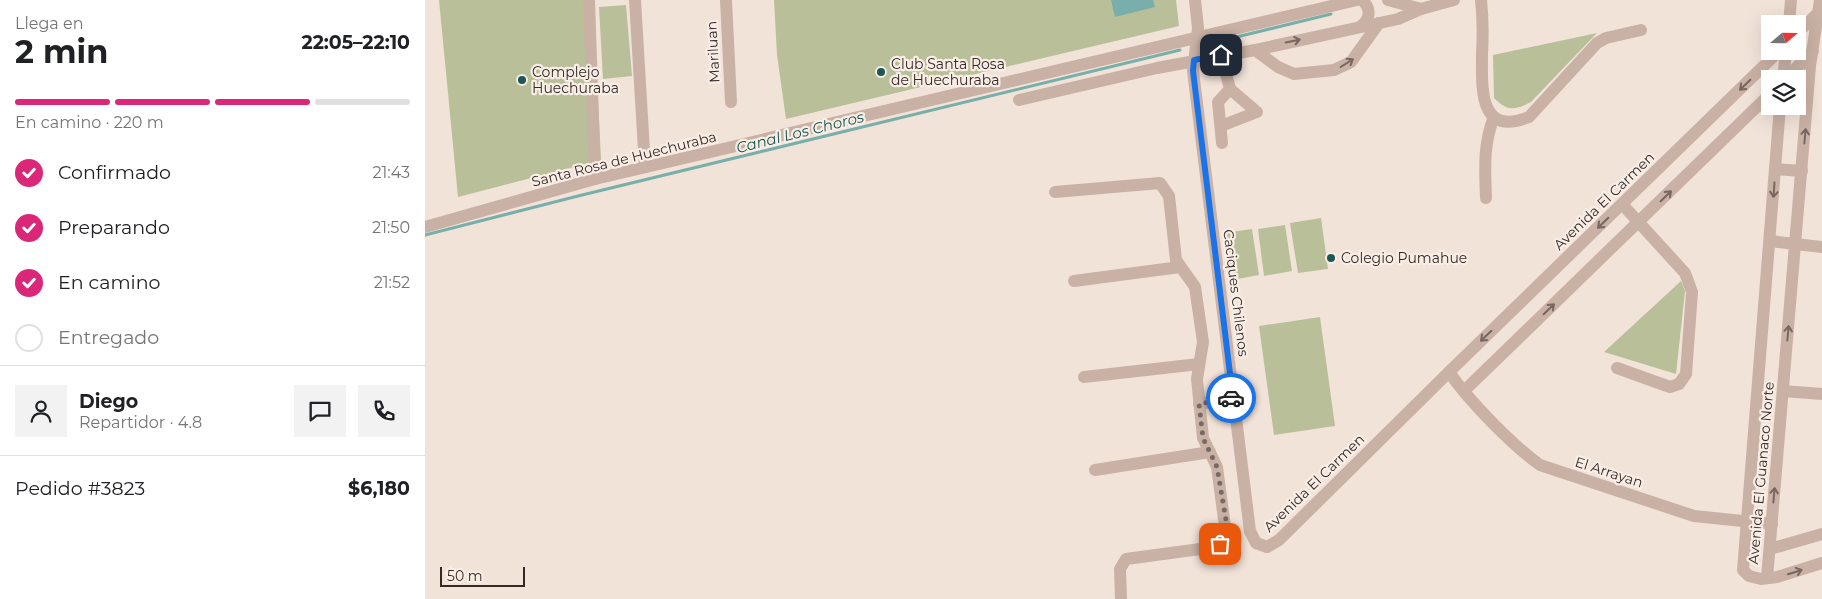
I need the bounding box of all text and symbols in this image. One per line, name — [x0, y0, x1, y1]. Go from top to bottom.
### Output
text: Llega en — [15, 14, 83, 33]
north arrow — [1761, 15, 1806, 60]
map controls — [1761, 15, 1806, 115]
street label: Mariluan — [702, 21, 724, 83]
text: 22:05–22:10 — [301, 31, 410, 54]
text: 2 min — [15, 32, 108, 71]
pin — [1200, 34, 1242, 76]
one-way arrow — [1285, 36, 1301, 46]
icon: home — [1207, 41, 1235, 69]
place label: Club Santa Rosa de Huechuraba — [891, 55, 1005, 89]
one-way arrow — [1339, 58, 1353, 68]
place label: Complejo Huechuraba — [532, 63, 619, 97]
marker: Club Santa Rosa de Huechuraba — [875, 66, 887, 78]
button: layers — [1761, 70, 1806, 115]
marker: Complejo Huechuraba — [516, 74, 528, 86]
one-way arrow — [1738, 79, 1751, 91]
water label: Canal Los Choros — [734, 107, 867, 157]
text: En camino · 220 m — [15, 113, 164, 132]
street label: Santa Rosa de Huechuraba — [530, 127, 718, 191]
one-way arrow — [1800, 128, 1809, 144]
street label: Avenida El Carmen — [1550, 148, 1658, 254]
icon: check — [15, 159, 43, 187]
text: Confirmado — [58, 161, 171, 184]
text: 21:43 — [372, 163, 410, 182]
one-way arrow — [1769, 181, 1779, 197]
one-way arrow — [1660, 190, 1672, 202]
icon: check — [15, 214, 43, 242]
text: Preparando — [58, 216, 170, 239]
one-way arrow — [1597, 217, 1609, 229]
text: 21:50 — [372, 218, 410, 237]
street label: Caciques Chilenos — [1219, 228, 1253, 358]
place label: Colegio Pumahue — [1341, 249, 1467, 267]
marker: Colegio Pumahue — [1325, 252, 1337, 264]
icon: check — [15, 269, 43, 297]
text: En camino — [58, 271, 160, 294]
text: 21:52 — [374, 273, 410, 292]
one-way arrow — [1543, 303, 1556, 315]
one-way arrow — [1783, 325, 1793, 341]
text: Entregado — [58, 326, 159, 349]
one-way arrow — [1480, 330, 1492, 342]
courier — [1206, 373, 1256, 423]
street label: Avenida El Guanaco Norte — [1744, 381, 1778, 565]
icon: car — [1217, 384, 1245, 412]
button: person — [15, 385, 67, 437]
button: chat — [294, 385, 346, 437]
button: phone — [358, 385, 410, 437]
text: Diego — [79, 390, 138, 413]
text: Repartidor · 4.8 — [79, 413, 202, 432]
street label: Avenida El Carmen — [1260, 430, 1368, 536]
street label: El Arrayan — [1573, 453, 1645, 491]
text: Pedido #3823 — [15, 477, 145, 500]
text: $6,180 — [348, 477, 410, 500]
one-way arrow — [1770, 487, 1779, 503]
pin — [1199, 523, 1241, 565]
icon: bag — [1206, 530, 1234, 558]
scale bar — [440, 564, 525, 587]
one-way arrow — [1787, 566, 1803, 576]
text: 50 m — [447, 567, 483, 585]

